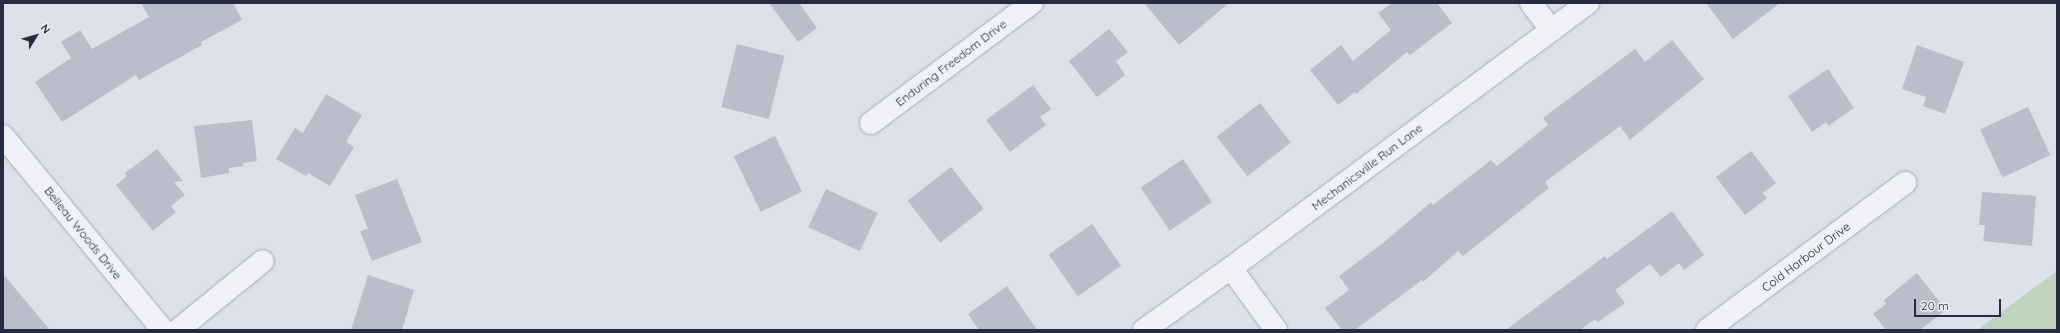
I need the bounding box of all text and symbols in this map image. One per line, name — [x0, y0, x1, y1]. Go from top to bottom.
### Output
north arrow — [16, 16, 56, 56]
street label: Enduring Freedom Drive — [893, 17, 1009, 109]
text: N — [38, 21, 54, 36]
street label: Mechanicsville Run Lane — [1309, 121, 1425, 213]
street label: Belleau Woods Drive — [41, 184, 125, 282]
street label: Cold Harbour Drive — [1759, 219, 1853, 295]
scale bar — [1916, 291, 2003, 317]
text: 20 m — [1921, 298, 1949, 313]

